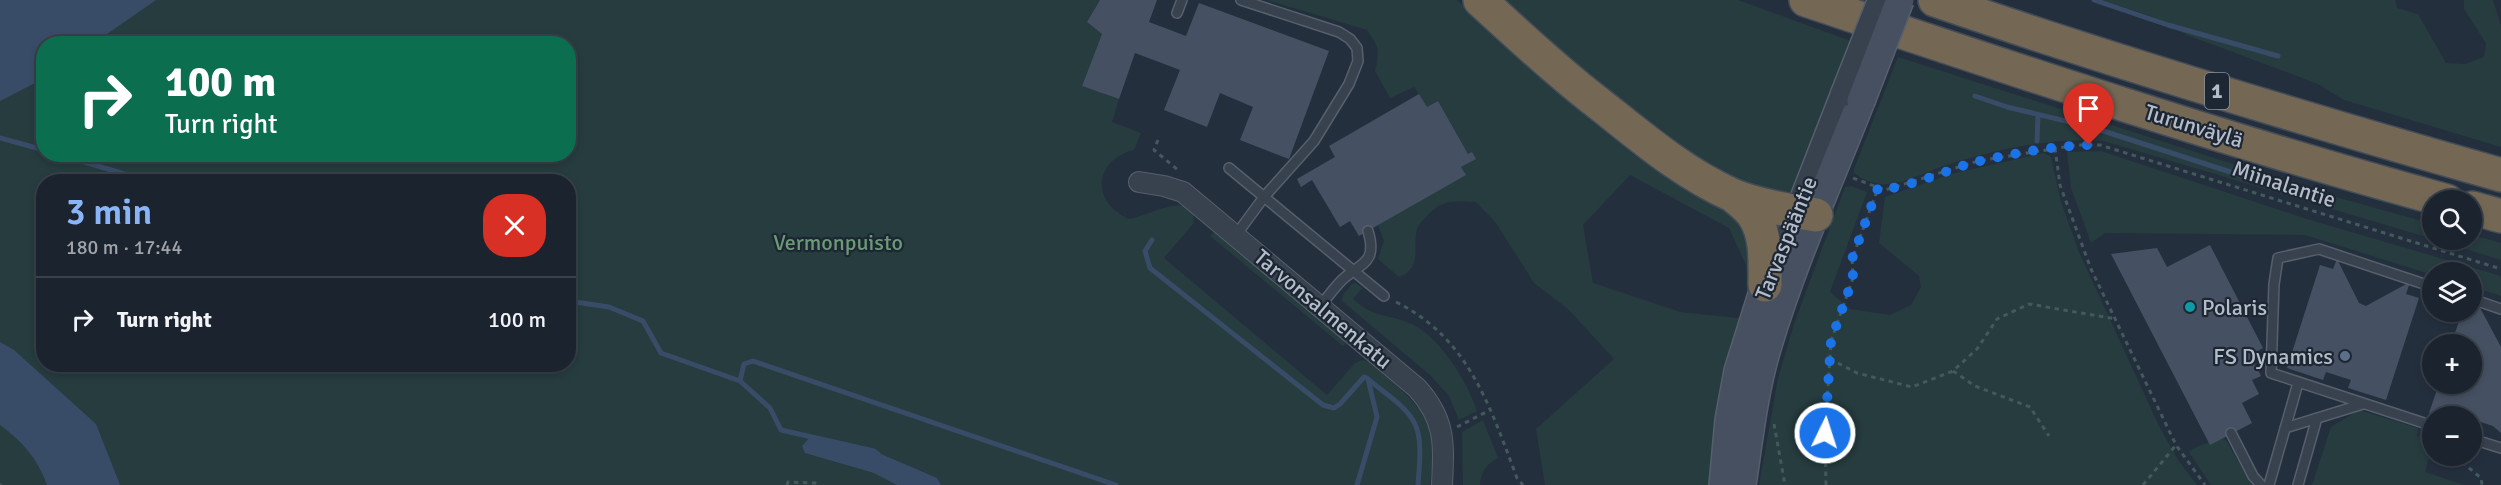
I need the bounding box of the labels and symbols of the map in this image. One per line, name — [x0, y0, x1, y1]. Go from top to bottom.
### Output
road number: 1 — [2205, 73, 2229, 109]
pin — [2063, 83, 2114, 145]
street label: Turunväylä — [2141, 98, 2247, 154]
street label: Miinalantie — [2229, 155, 2339, 213]
street label: Tarvaspääntie — [1749, 172, 1823, 304]
park label: Vermonpuisto — [773, 229, 903, 256]
street label: Tarvonsalmenkatu — [1249, 243, 1397, 375]
place label: Polaris — [2202, 294, 2267, 321]
marker: Polaris — [2183, 300, 2197, 314]
place label: FS Dynamics — [2213, 343, 2333, 370]
marker: FS Dynamics — [2338, 349, 2352, 363]
position arrow — [1793, 401, 1857, 465]

